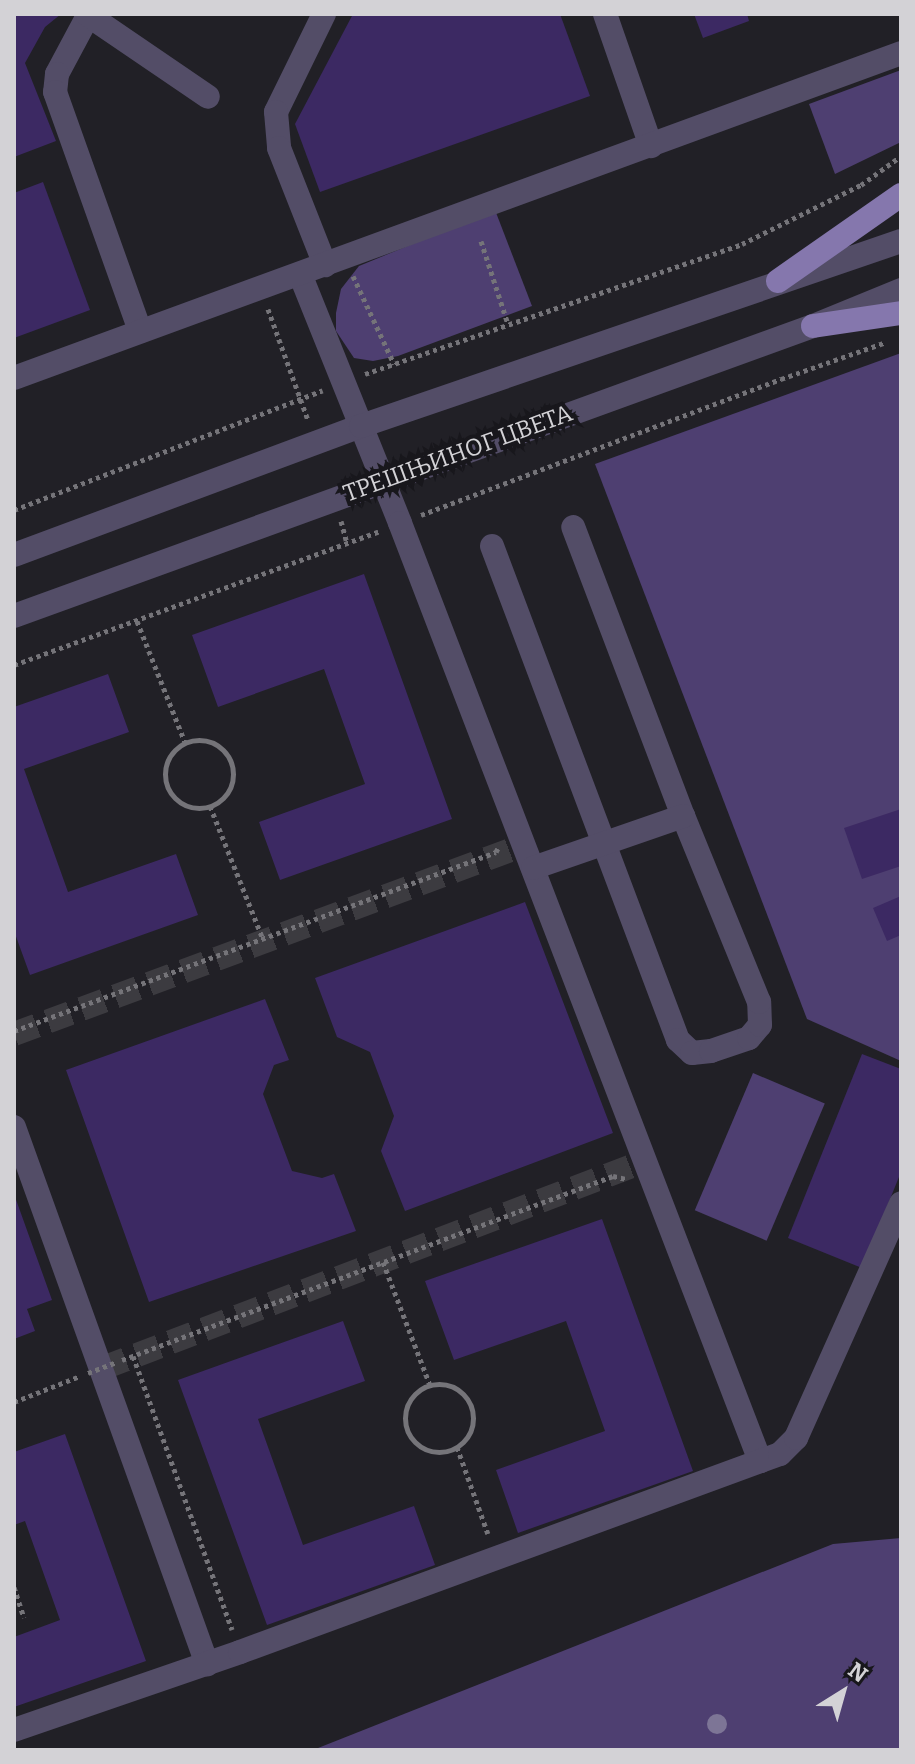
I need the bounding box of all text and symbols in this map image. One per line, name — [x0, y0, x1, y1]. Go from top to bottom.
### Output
street label: ТРЕШЊИНОГ ЦВЕТА — [340, 399, 576, 509]
north arrow — [803, 1652, 883, 1732]
text: N — [843, 1657, 873, 1688]

